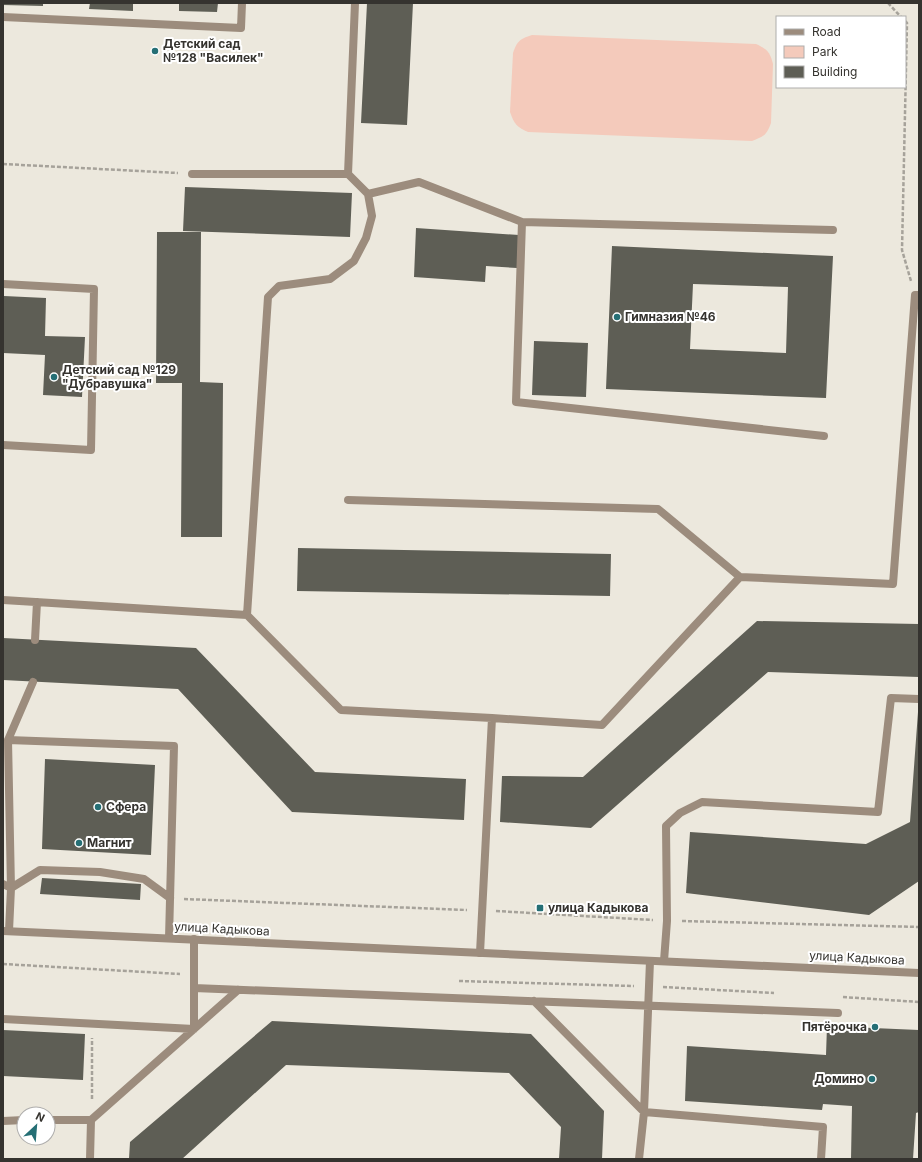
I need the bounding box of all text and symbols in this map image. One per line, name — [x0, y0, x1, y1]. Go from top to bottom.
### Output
legend — [776, 16, 906, 88]
text: Road — [812, 24, 841, 39]
place label: Детский сад №128 "Василек" — [163, 36, 264, 65]
text: Park — [812, 44, 838, 59]
marker: Детский сад №128 "Василек" — [150, 46, 160, 56]
text: Building — [812, 64, 857, 79]
place label: Гимназия №46 — [625, 309, 716, 324]
marker: Гимназия №46 — [612, 312, 622, 322]
place label: Детский сад №129 "Дубравушка" — [62, 362, 176, 391]
marker: Детский сад №129 "Дубравушка" — [49, 372, 59, 382]
place label: Сфера — [106, 799, 146, 814]
marker: Сфера — [93, 802, 103, 812]
place label: Магнит — [87, 835, 132, 850]
marker: Магнит — [74, 838, 84, 848]
place label: улица Кадыкова — [548, 900, 648, 915]
marker: улица Кадыкова — [535, 903, 545, 913]
street label: улица Кадыкова — [174, 919, 270, 938]
street label: улица Кадыкова — [809, 948, 905, 967]
place label: Пятёрочка — [802, 1019, 867, 1034]
marker: Пятёрочка — [870, 1022, 880, 1032]
place label: Домино — [814, 1071, 864, 1086]
marker: Домино — [867, 1074, 877, 1084]
north arrow — [16, 1106, 56, 1146]
text: N — [34, 1109, 47, 1125]

